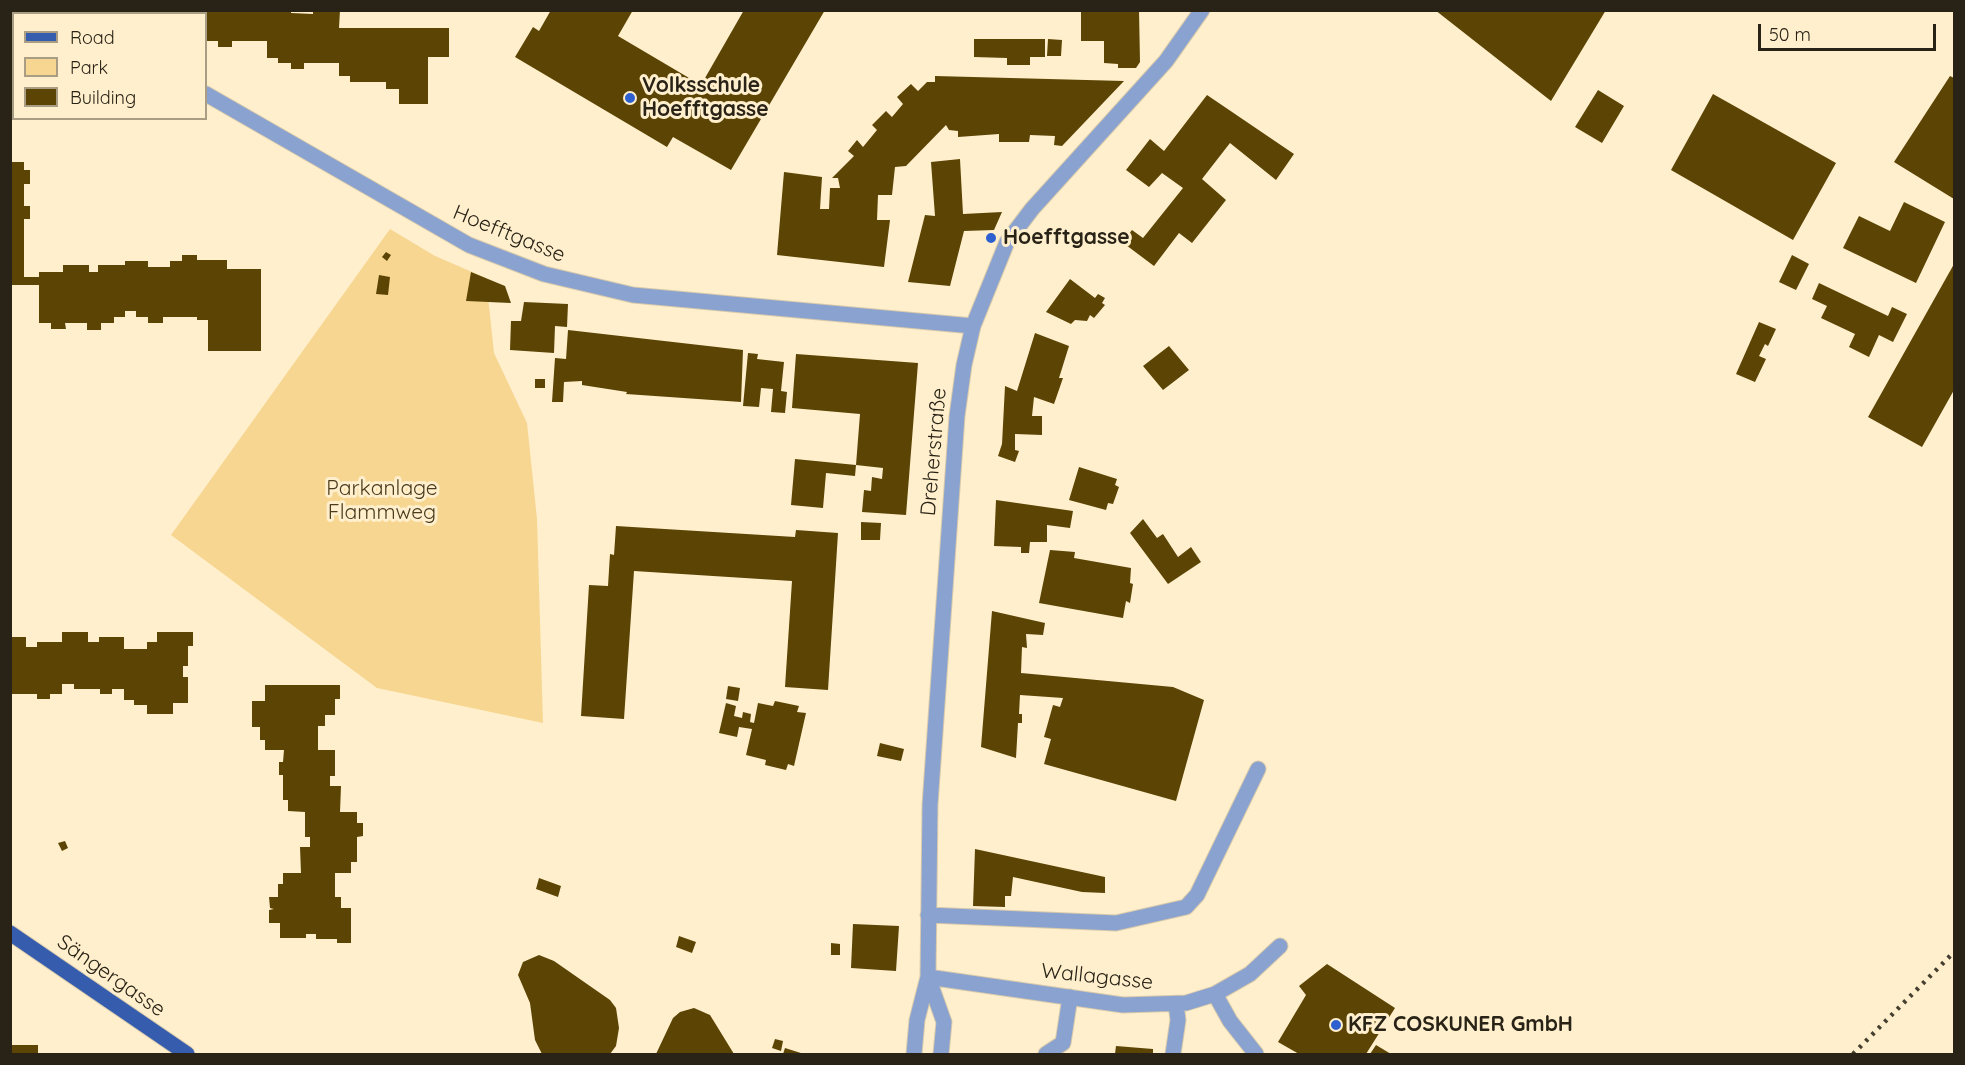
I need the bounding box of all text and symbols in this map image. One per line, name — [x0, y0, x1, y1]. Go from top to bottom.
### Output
legend — [12, 12, 207, 120]
scale bar — [1761, 12, 1940, 50]
text: 50 m — [1769, 23, 1811, 46]
text: Road — [70, 26, 115, 49]
text: Park — [70, 56, 108, 79]
place label: Volksschule Hoefftgasse — [642, 73, 769, 123]
text: Building — [70, 86, 136, 109]
marker: Volksschule Hoefftgasse — [623, 91, 637, 105]
street label: Hoefftgasse — [449, 200, 569, 268]
place label: Hoefftgasse — [1003, 225, 1130, 251]
marker: Hoefftgasse — [984, 231, 998, 245]
street label: Dreherstraße — [916, 387, 952, 517]
park label: Parkanlage Flammweg — [326, 476, 438, 526]
street label: Sängergasse — [52, 929, 170, 1023]
street label: Wallagasse — [1040, 959, 1154, 995]
place label: KFZ COSKUNER GmbH — [1348, 1012, 1573, 1038]
marker: KFZ COSKUNER GmbH — [1329, 1018, 1343, 1032]

